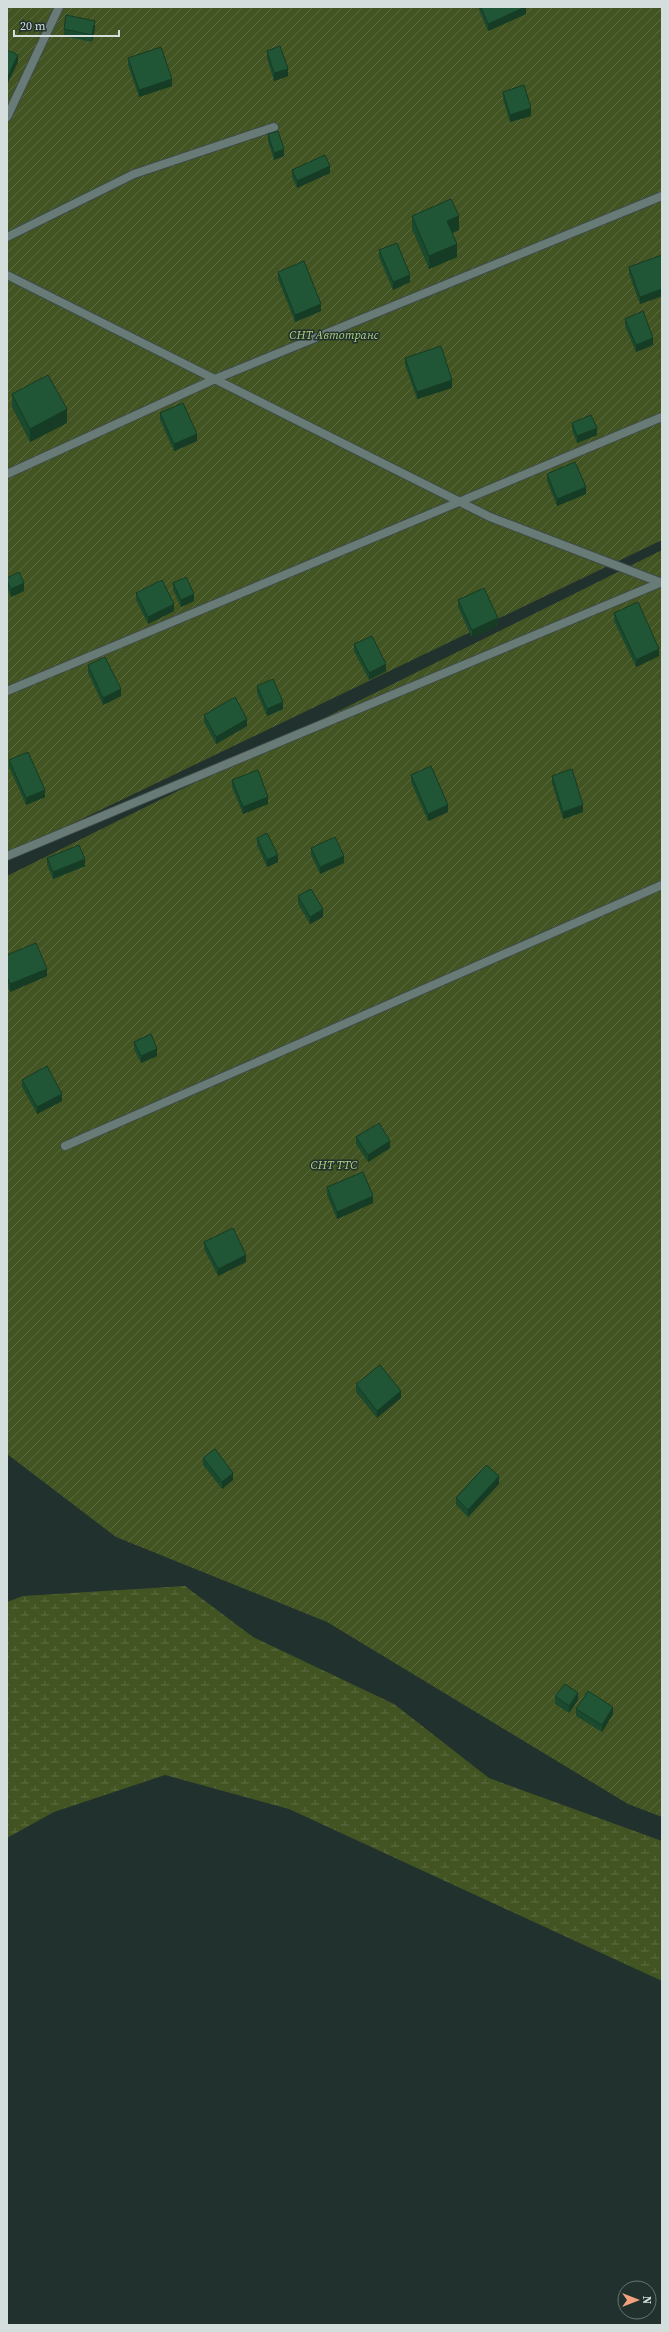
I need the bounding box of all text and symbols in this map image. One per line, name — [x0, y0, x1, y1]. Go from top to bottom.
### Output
scale bar — [14, 12, 119, 38]
text: 20 m — [20, 18, 46, 34]
park label: СНТ Автотранс — [289, 327, 379, 343]
park label: СНТ ТТС — [311, 1157, 358, 1173]
north arrow — [617, 2280, 657, 2320]
text: N — [639, 2296, 654, 2304]

